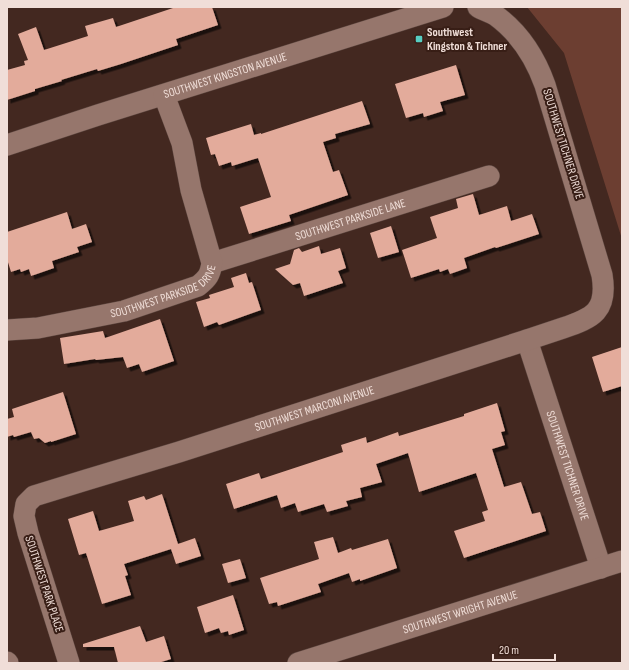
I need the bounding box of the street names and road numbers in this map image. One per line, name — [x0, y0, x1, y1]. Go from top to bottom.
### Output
street label: SOUTHWEST KINGSTON AVENUE — [162, 49, 289, 102]
street label: SOUTHWEST TICHNER DRIVE — [539, 87, 587, 201]
street label: SOUTHWEST PARKSIDE LANE — [293, 195, 407, 244]
street label: SOUTHWEST PARKSIDE DRIVE — [109, 263, 219, 321]
street label: SOUTHWEST MARCONI AVENUE — [253, 382, 376, 435]
street label: SOUTHWEST TICHNER DRIVE — [543, 409, 593, 522]
street label: SOUTHWEST PARK PLACE — [21, 534, 67, 634]
street label: SOUTHWEST WRIGHT AVENUE — [401, 587, 519, 637]

